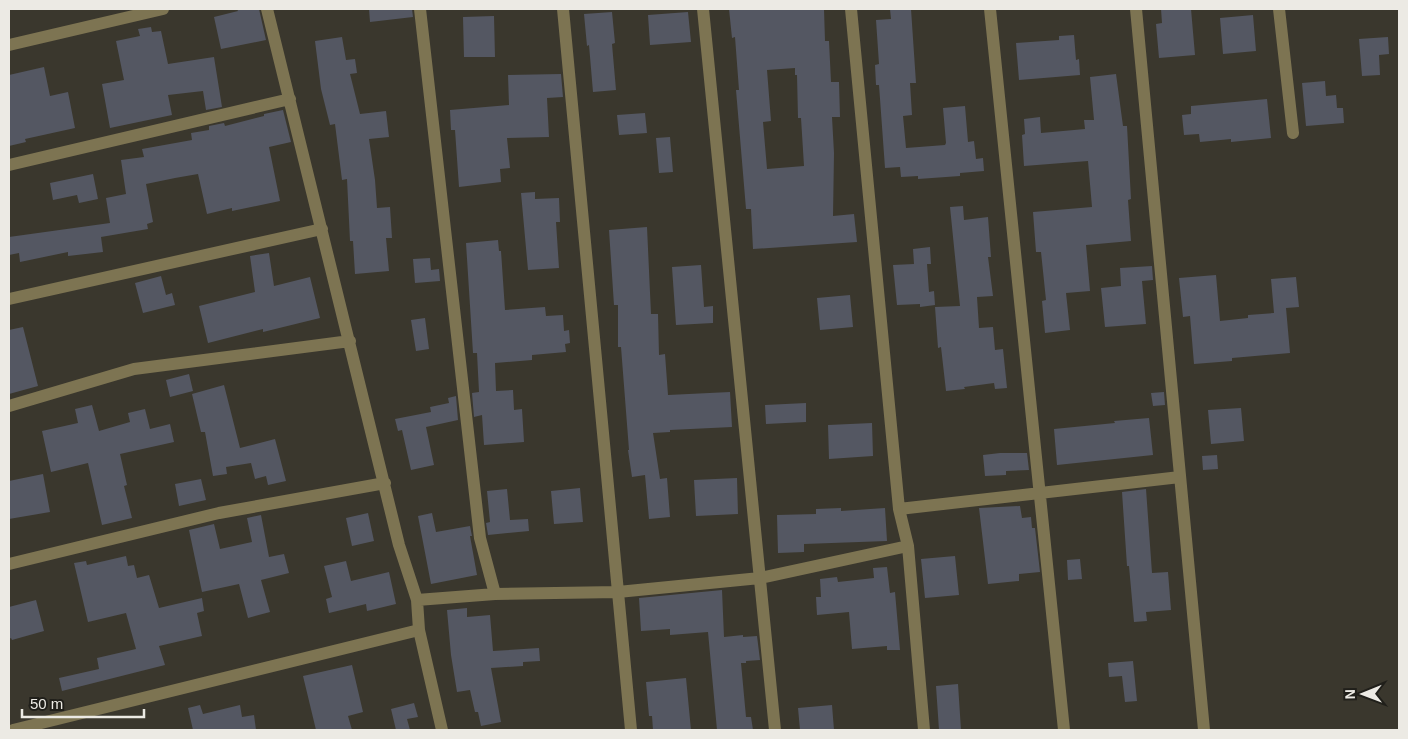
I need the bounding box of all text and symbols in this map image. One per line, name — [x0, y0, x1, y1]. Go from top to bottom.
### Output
north arrow — [1338, 669, 1388, 719]
scale bar — [22, 686, 145, 718]
text: N — [1342, 689, 1358, 699]
text: 50 m — [30, 695, 63, 712]

